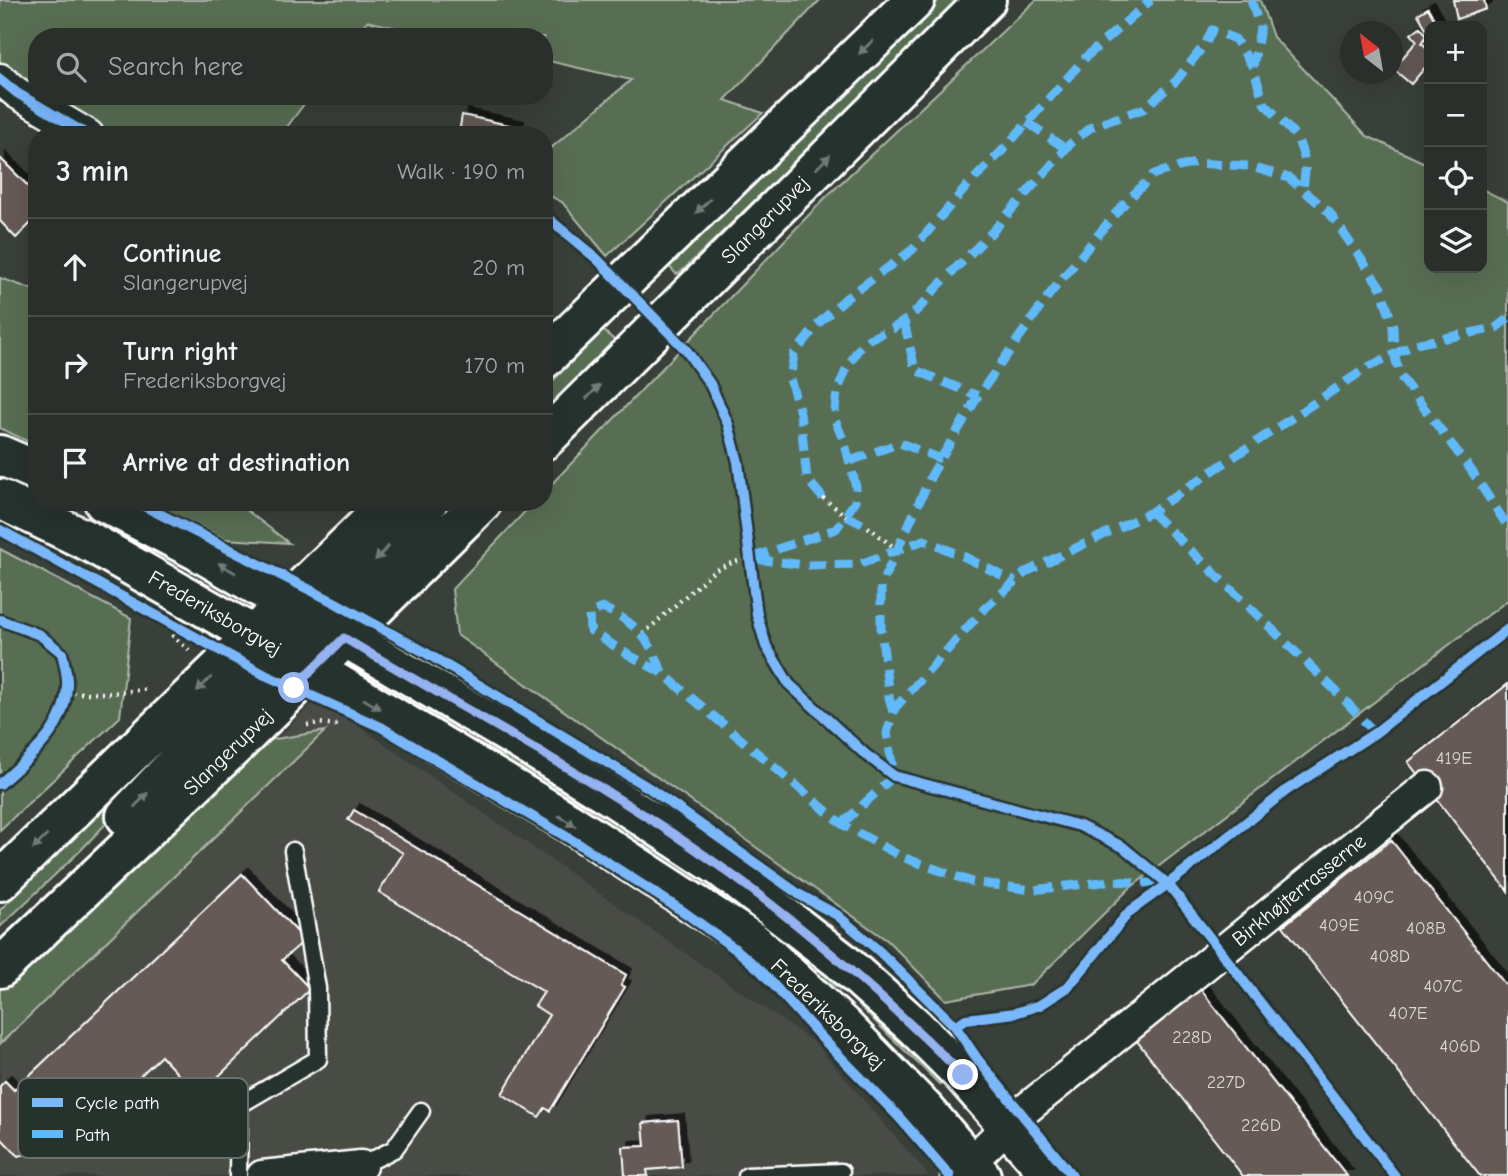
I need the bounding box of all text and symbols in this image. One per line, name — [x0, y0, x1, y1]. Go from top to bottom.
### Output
north arrow — [1340, 21, 1403, 84]
map controls — [1424, 21, 1487, 273]
button: + — [1424, 21, 1487, 84]
search box — [28, 28, 553, 105]
one-way arrow — [858, 39, 875, 56]
icon: search — [52, 48, 90, 86]
text: Search here — [108, 52, 243, 82]
button: − — [1424, 84, 1487, 147]
button: locate — [1424, 147, 1487, 210]
text: 3 min — [56, 154, 129, 189]
one-way arrow — [815, 154, 831, 171]
text: Walk · 190 m — [397, 158, 525, 185]
street label: Slangerupvej — [716, 171, 814, 269]
one-way arrow — [695, 197, 712, 213]
button: layers — [1424, 210, 1487, 273]
text: Continue — [123, 239, 221, 269]
icon: ahead — [56, 248, 94, 286]
text: 20 m — [472, 254, 525, 281]
text: Slangerupvej — [123, 269, 248, 296]
text: Turn right — [123, 337, 237, 367]
icon: right — [56, 346, 94, 384]
text: 170 m — [464, 352, 525, 379]
text: Frederiksborgvej — [123, 367, 286, 394]
one-way arrow — [584, 383, 601, 400]
icon: arrive — [56, 444, 94, 482]
text: Arrive at destination — [123, 448, 350, 478]
one-way arrow — [375, 544, 391, 561]
one-way arrow — [217, 562, 236, 575]
street label: Frederiksborgvej — [144, 565, 286, 661]
route start — [278, 672, 309, 703]
one-way arrow — [195, 675, 212, 692]
one-way arrow — [362, 698, 381, 710]
street label: Slangerupvej — [179, 704, 277, 800]
house number: 419E — [1436, 748, 1472, 769]
one-way arrow — [133, 791, 149, 809]
one-way arrow — [557, 815, 576, 828]
street label: Birkhøjterrasserne — [1227, 829, 1371, 951]
one-way arrow — [32, 833, 49, 849]
house number: 409C — [1354, 887, 1394, 908]
house number: 409E — [1319, 915, 1359, 936]
house number: 408B — [1406, 918, 1446, 939]
house number: 408D — [1370, 946, 1410, 967]
street label: Frederiksborgvej — [766, 954, 890, 1074]
house number: 407C — [1423, 976, 1463, 997]
house number: 407E — [1388, 1003, 1428, 1024]
house number: 228D — [1172, 1027, 1212, 1048]
house number: 406D — [1440, 1036, 1480, 1057]
route end — [947, 1059, 978, 1090]
house number: 227D — [1207, 1072, 1245, 1093]
legend — [18, 1078, 248, 1158]
text: Cycle path — [75, 1092, 160, 1114]
house number: 226D — [1241, 1115, 1281, 1136]
text: Path — [75, 1124, 110, 1146]

